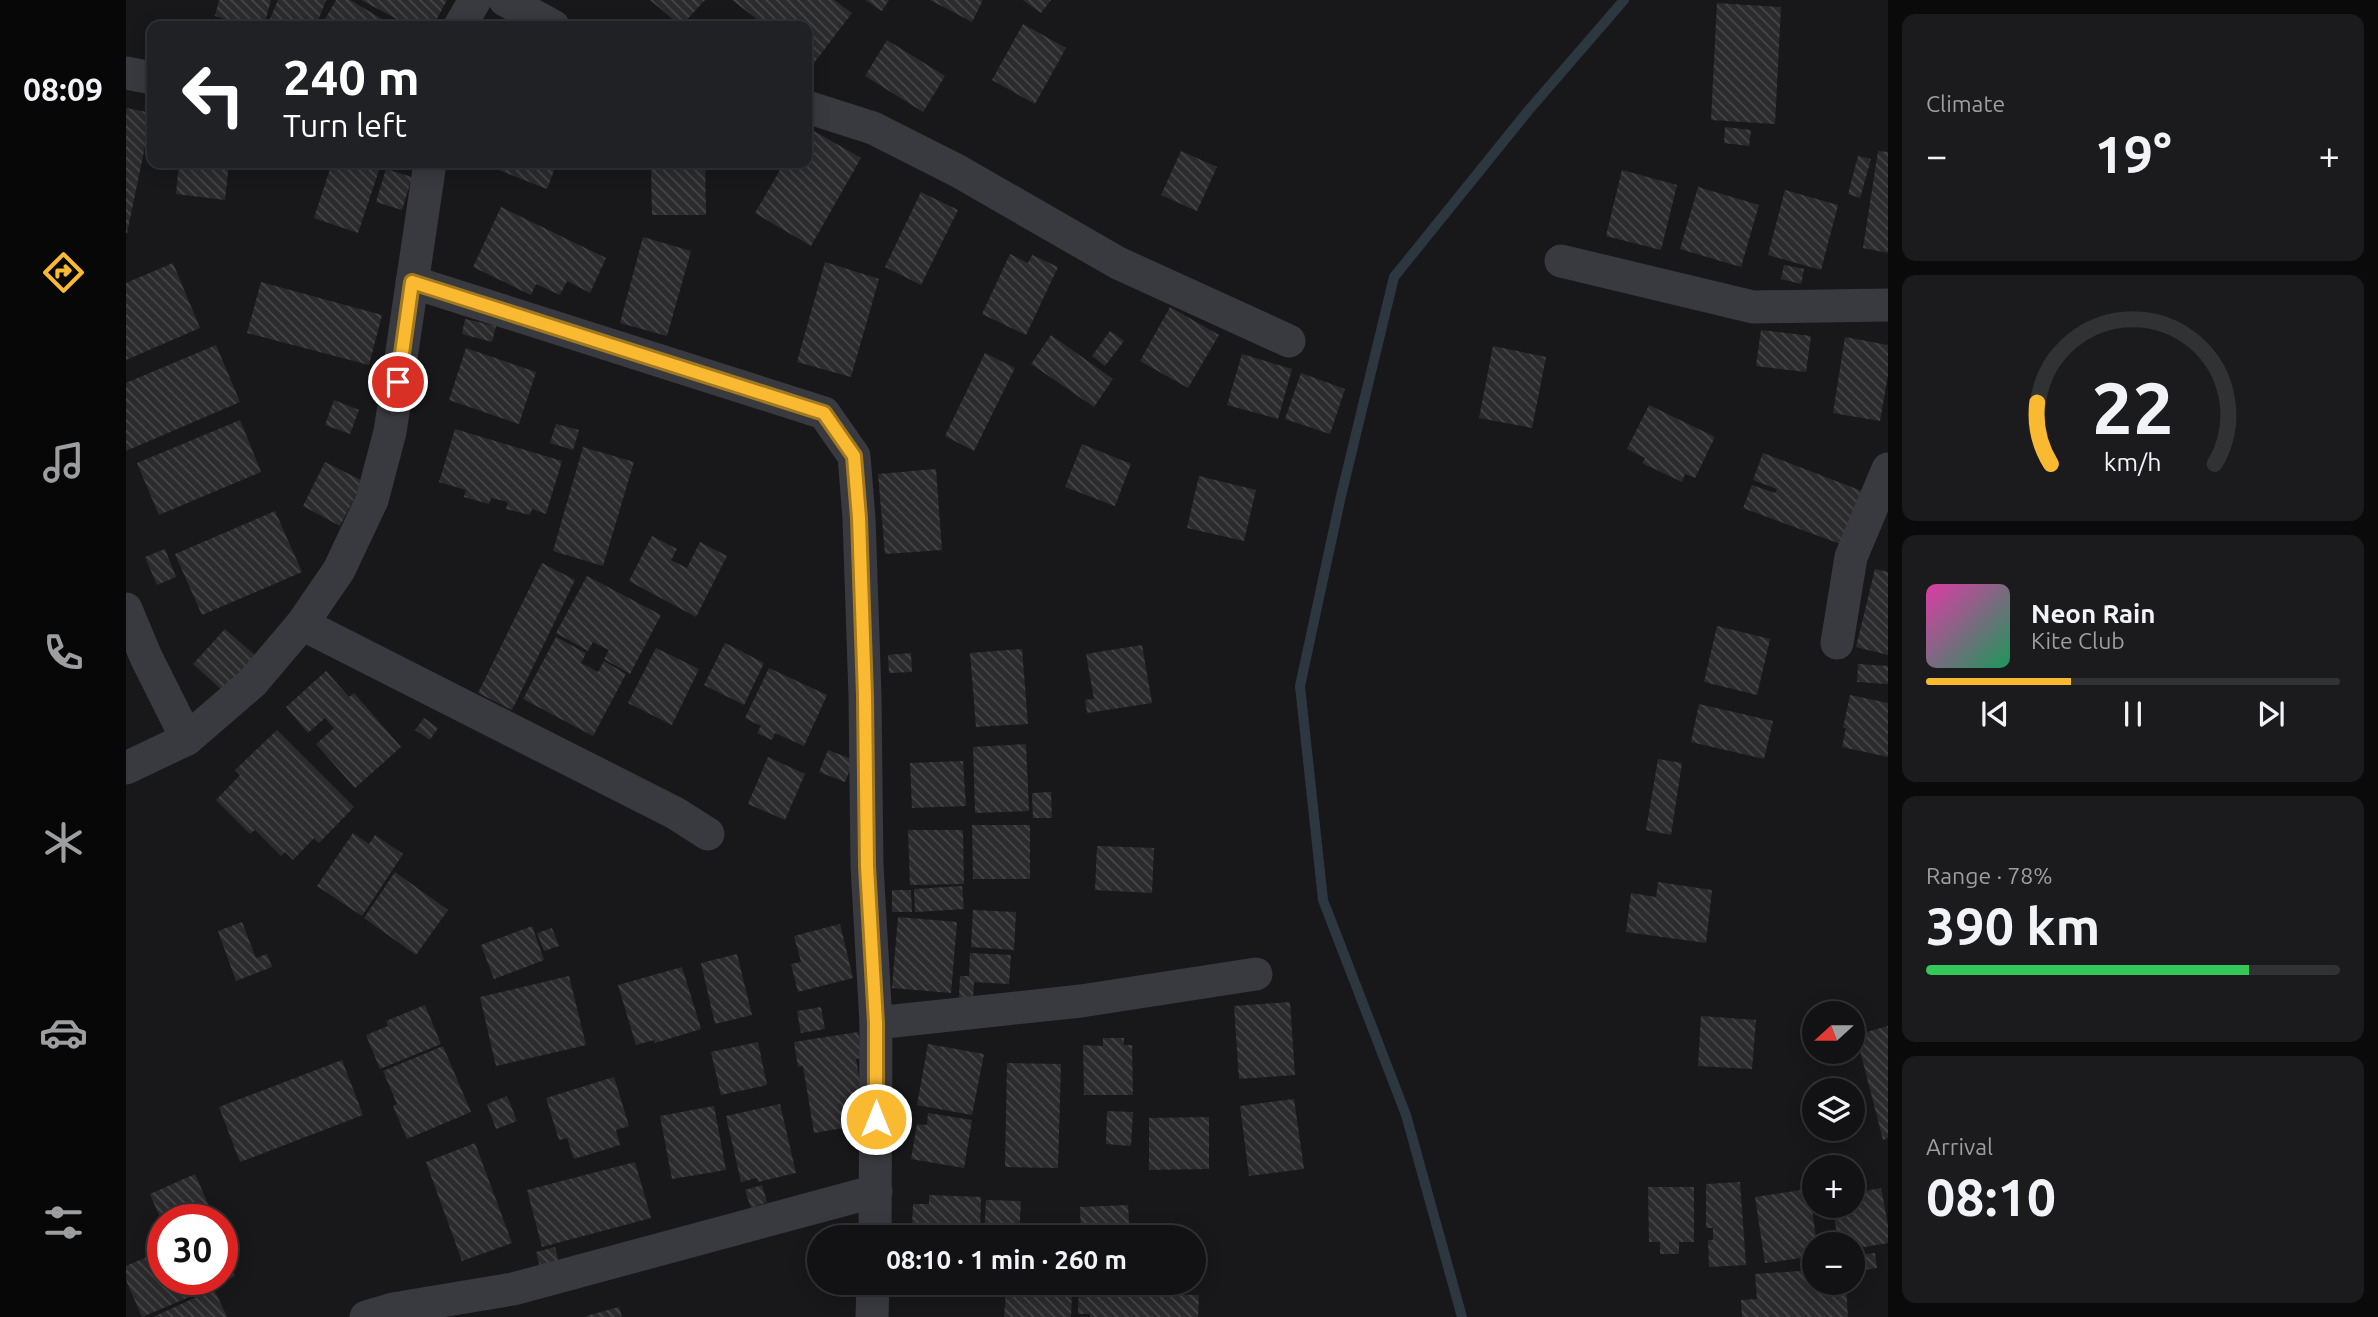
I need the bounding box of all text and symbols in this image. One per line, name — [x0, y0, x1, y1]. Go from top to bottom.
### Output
icon: left — [168, 49, 259, 140]
text: 240 m — [283, 49, 420, 104]
text: 08:09 — [23, 71, 103, 107]
text: Climate — [1926, 91, 2005, 116]
text: Turn left — [283, 107, 407, 143]
text: 19° — [2094, 125, 2172, 183]
text: − — [1926, 134, 1947, 176]
text: + — [2319, 134, 2340, 176]
icon: directions — [39, 248, 88, 297]
pin — [368, 352, 428, 412]
icon: arrive — [379, 363, 417, 401]
text: 22 — [2092, 366, 2174, 448]
icon: music — [39, 438, 88, 487]
text: km/h — [2104, 448, 2162, 476]
text: Neon Rain — [2031, 599, 2156, 628]
icon: phone — [39, 628, 88, 677]
text: Kite Club — [2031, 628, 2125, 653]
icon: previous — [1976, 695, 2014, 733]
icon: pause — [2114, 695, 2152, 733]
icon: next — [2252, 695, 2290, 733]
icon: climate — [39, 818, 88, 867]
text: Range · 78% — [1926, 863, 2053, 888]
text: 390 km — [1926, 897, 2100, 955]
north arrow — [1802, 1001, 1866, 1064]
map controls — [1802, 1001, 1865, 1295]
icon: car — [39, 1008, 88, 1057]
button: layers — [1802, 1078, 1865, 1141]
position arrow — [839, 1082, 913, 1156]
text: Arrival — [1926, 1134, 1993, 1159]
button: + — [1802, 1155, 1865, 1218]
text: 08:10 — [1926, 1168, 2056, 1226]
icon: filters — [39, 1198, 88, 1247]
speed limit sign: 30 — [147, 1204, 238, 1295]
button: − — [1802, 1232, 1865, 1295]
text: 08:10 · 1 min · 260 m — [886, 1245, 1127, 1274]

